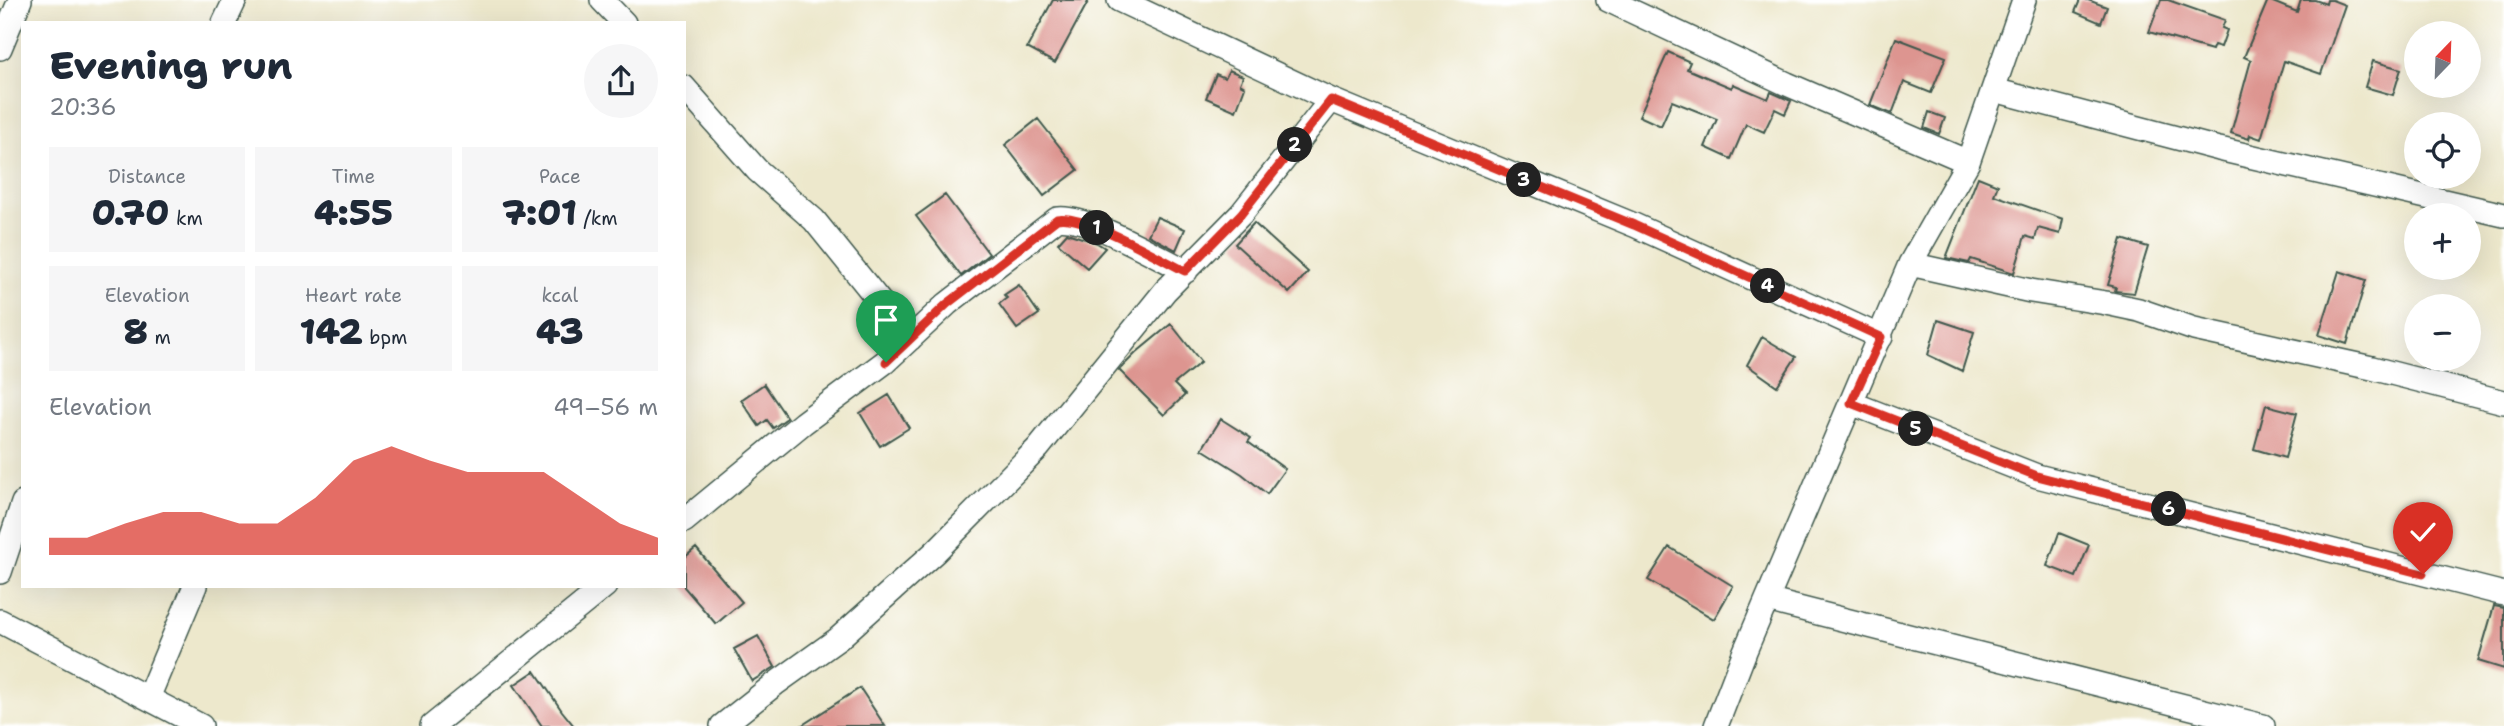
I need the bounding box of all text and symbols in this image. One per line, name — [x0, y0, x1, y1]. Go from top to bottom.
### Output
north arrow — [2404, 21, 2482, 98]
map controls — [2404, 21, 2481, 371]
text: Evening run — [49, 40, 292, 91]
button: share — [584, 44, 658, 118]
text: 20:36 — [49, 92, 117, 122]
button: locate — [2404, 112, 2481, 189]
pin: 2 — [1278, 128, 1312, 162]
text: 2 — [1288, 132, 1301, 157]
pin: 3 — [1506, 162, 1542, 198]
text: Distance — [108, 164, 186, 189]
text: Time — [332, 164, 375, 189]
text: Pace — [539, 164, 581, 189]
text: 3 — [1517, 167, 1530, 192]
text: 0.70 — [91, 189, 170, 236]
text: 4:55 — [314, 189, 393, 236]
text: 7:01 — [502, 189, 577, 236]
button: + — [2404, 203, 2481, 280]
text: km — [170, 206, 203, 231]
text: /km — [577, 206, 618, 231]
pin: 1 — [1080, 210, 1114, 246]
text: 1 — [1092, 215, 1101, 240]
pin: 4 — [1750, 268, 1786, 304]
text: 4 — [1761, 273, 1774, 298]
text: Elevation — [105, 283, 190, 308]
text: Heart rate — [305, 283, 402, 308]
text: kcal — [541, 283, 578, 308]
pin — [856, 290, 916, 362]
button: − — [2404, 294, 2481, 371]
icon: arrive — [867, 301, 905, 339]
text: 8 — [123, 308, 148, 355]
text: 142 — [300, 308, 363, 355]
text: 43 — [536, 308, 584, 355]
text: m — [148, 325, 171, 350]
text: bpm — [363, 325, 407, 350]
text: Elevation — [49, 392, 152, 422]
text: 49–56 m — [553, 392, 658, 422]
pin: 5 — [1898, 412, 1934, 446]
text: 5 — [1910, 416, 1921, 441]
pin: 6 — [2152, 491, 2186, 526]
text: 6 — [2162, 496, 2175, 521]
pin — [2393, 502, 2453, 574]
icon: check — [2404, 513, 2442, 551]

